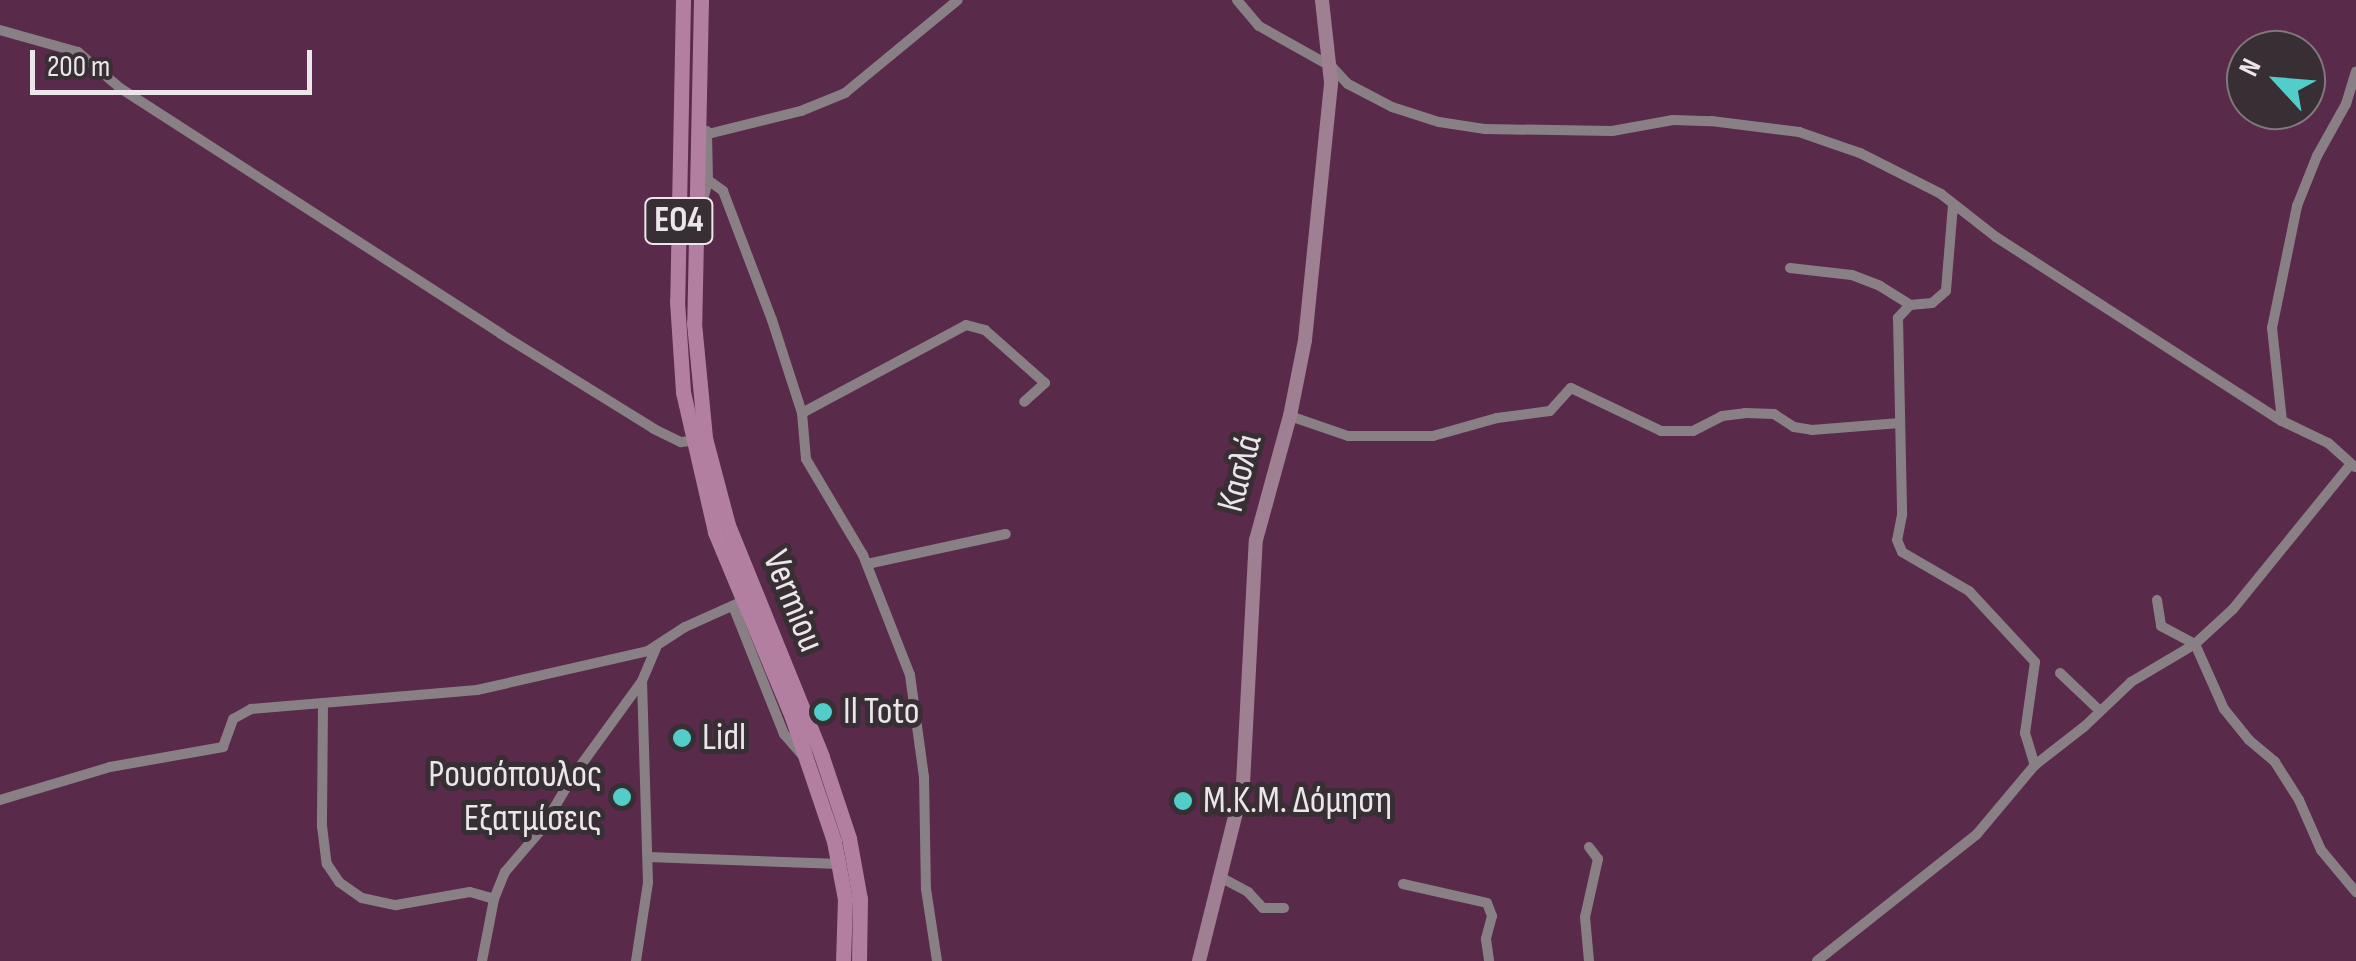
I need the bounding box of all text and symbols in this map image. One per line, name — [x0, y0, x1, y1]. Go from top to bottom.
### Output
scale bar — [35, 30, 318, 92]
north arrow — [2226, 30, 2326, 130]
text: 200 m — [47, 49, 110, 85]
text: N — [2232, 54, 2268, 81]
road number: ΕΟ4 — [644, 191, 714, 251]
street label: Κασλά — [1208, 429, 1272, 517]
street label: Vermiou — [752, 544, 834, 658]
place label: Il Toto — [843, 689, 920, 735]
marker: Il Toto — [812, 701, 834, 723]
place label: Lidl — [702, 715, 746, 761]
marker: Lidl — [671, 727, 693, 749]
place label: Ρουσόπουλος Εξατμίσεις — [428, 752, 602, 842]
place label: Μ.Κ.Μ. Δόμηση — [1203, 778, 1392, 824]
marker: Ρουσόπουλος Εξατμίσεις — [611, 786, 633, 808]
marker: Μ.Κ.Μ. Δόμηση — [1172, 790, 1194, 812]

